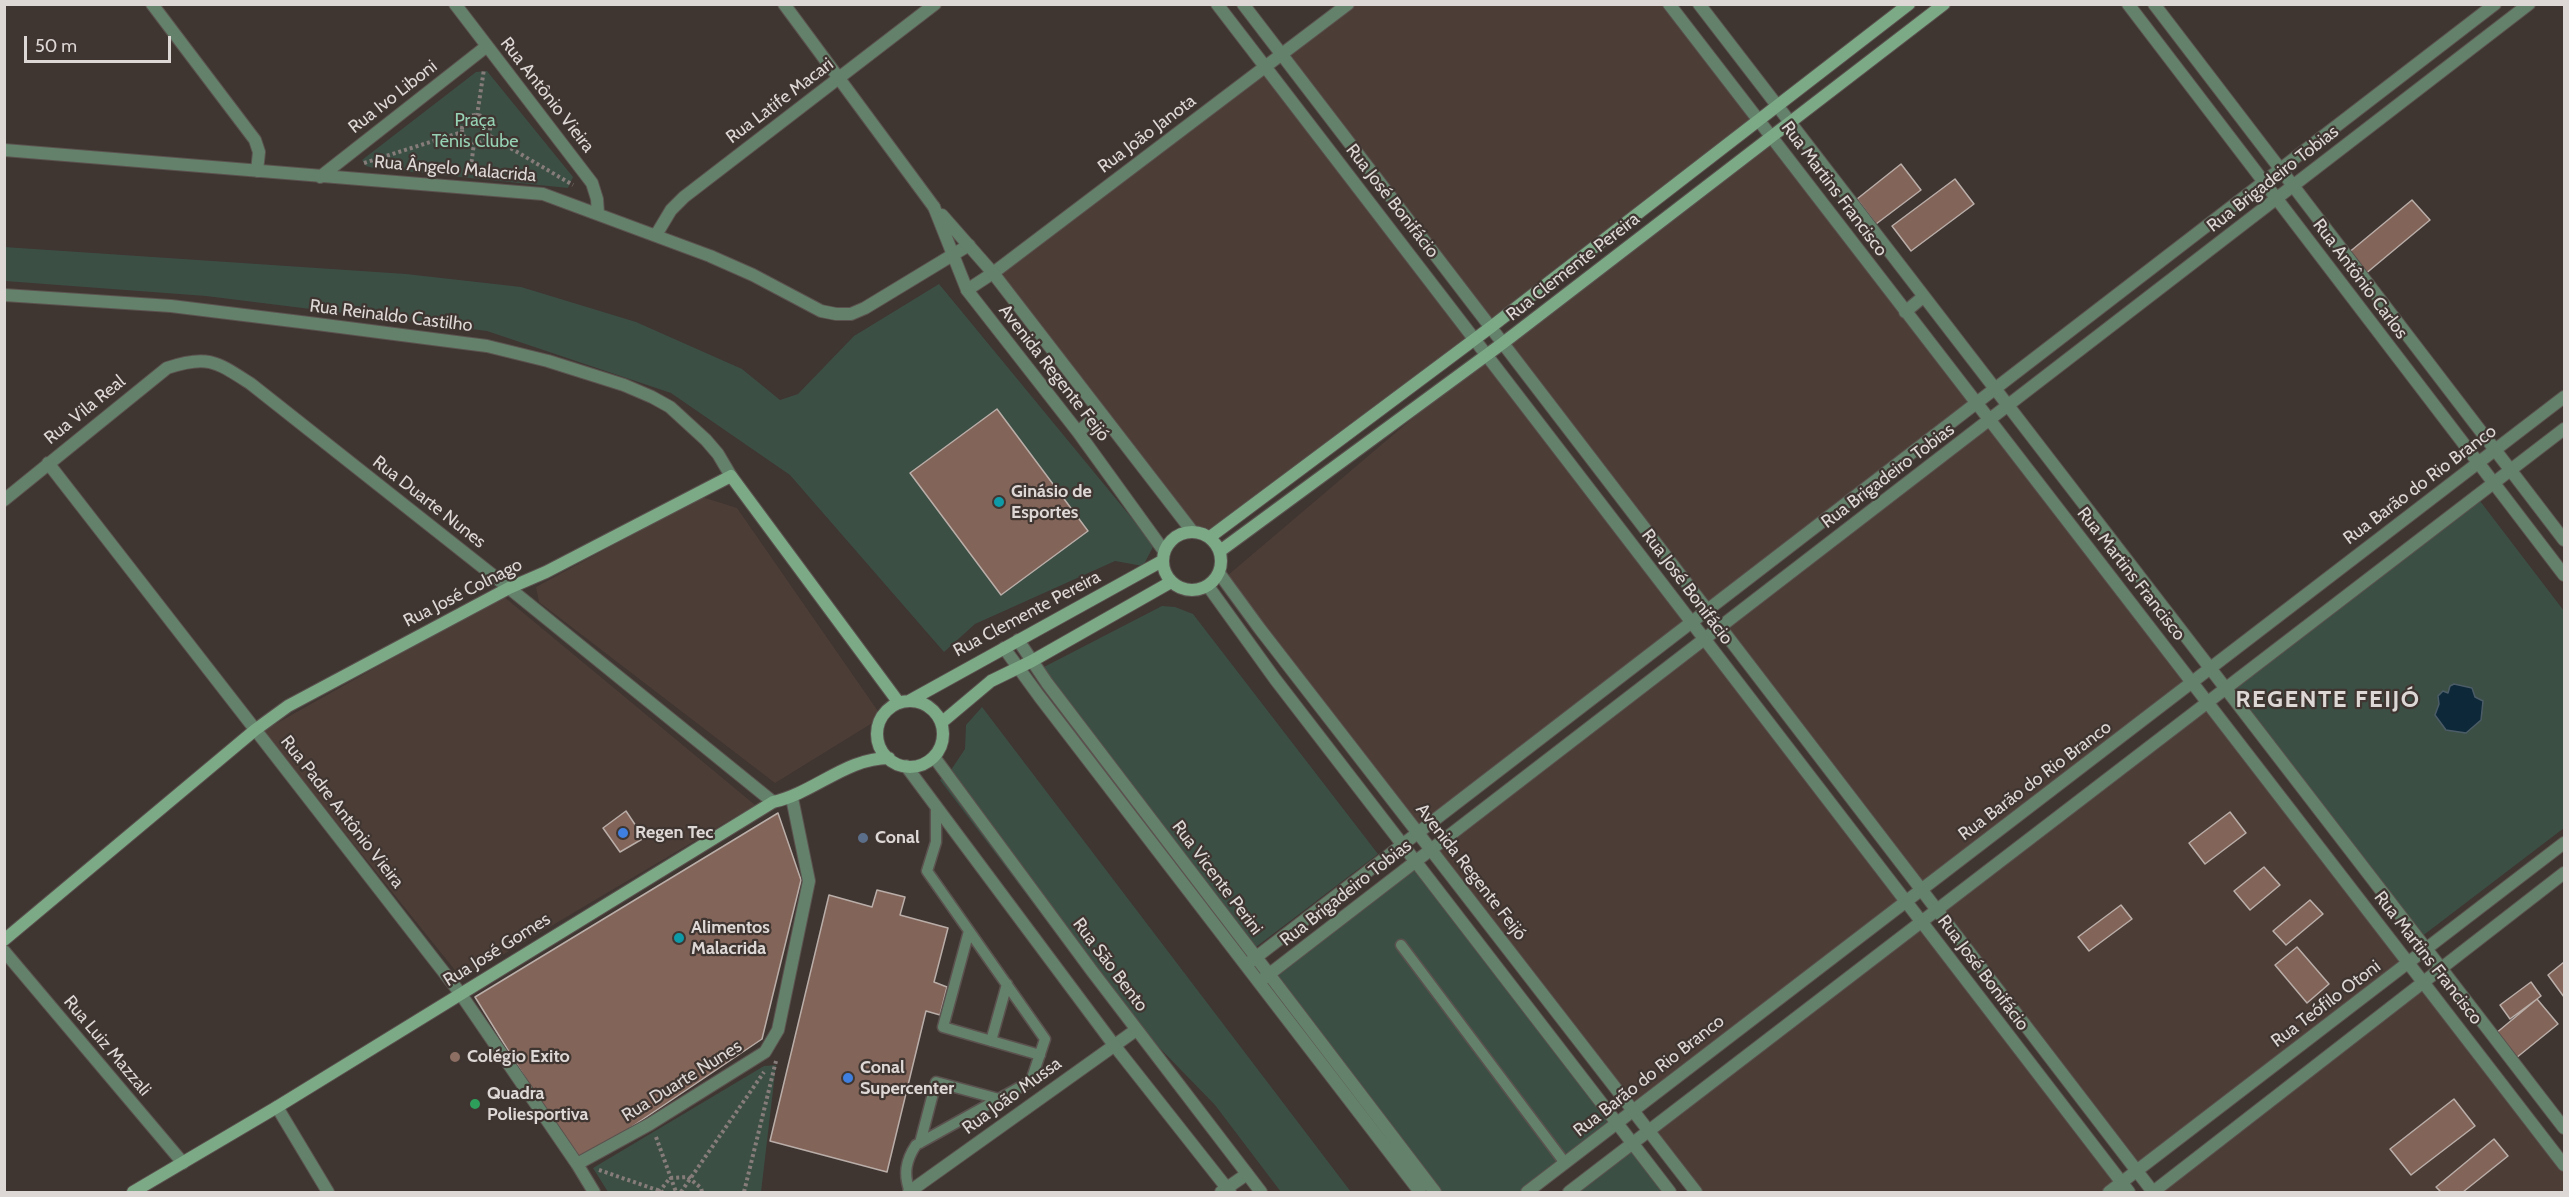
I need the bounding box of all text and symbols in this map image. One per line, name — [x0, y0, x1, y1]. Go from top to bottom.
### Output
scale bar — [27, 24, 174, 62]
street label: Rua Antônio Vieira — [495, 33, 599, 157]
text: 50 m — [35, 35, 77, 57]
street label: Rua Latife Macari — [722, 54, 838, 148]
street label: Rua Ivo Liboni — [344, 56, 442, 138]
street label: Rua João Janota — [1094, 90, 1200, 178]
park label: Praça Tênis Clube — [432, 110, 518, 152]
street label: Rua Martins Francisco — [1776, 117, 1892, 261]
street label: Rua Brigadeiro Tobias — [2203, 121, 2343, 237]
street label: Rua José Bonifácio — [1341, 140, 1443, 262]
street label: Rua Ângelo Malacrida — [373, 151, 537, 187]
street label: Rua Clemente Pereira — [1502, 208, 1644, 326]
street label: Rua Antônio Carlos — [2308, 215, 2412, 343]
street label: Rua Reinaldo Castilho — [308, 295, 474, 337]
street label: Avenida Regente Feijó — [994, 300, 1114, 446]
street label: Rua Vila Real — [40, 371, 130, 449]
street label: Rua Brigadeiro Tobias — [1817, 419, 1959, 533]
street label: Rua Barão do Rio Branco — [2339, 421, 2501, 549]
street label: Rua Duarte Nunes — [368, 451, 490, 553]
place label: Ginásio de Esportes — [1011, 481, 1092, 524]
marker: Ginásio de Esportes — [992, 495, 1006, 509]
street label: Rua Martins Francisco — [2072, 503, 2190, 645]
street label: Rua José Bonifácio — [1637, 525, 1737, 649]
street label: Rua José Colnago — [400, 554, 526, 632]
street label: Rua Clemente Pereira — [950, 566, 1104, 662]
district label: REGENTE FEIJÓ — [2236, 686, 2420, 714]
street label: Rua Barão do Rio Branco — [1954, 717, 2116, 845]
street label: Rua Padre Antônio Vieira — [276, 731, 408, 893]
street label: Avenida Regente Feijó — [1411, 799, 1531, 945]
street label: Rua Vicente Perini — [1167, 817, 1267, 939]
place label: Regen Tec — [635, 822, 714, 844]
marker: Regen Tec — [616, 826, 630, 840]
place label: Conal — [875, 827, 920, 849]
marker: Conal — [856, 831, 870, 845]
street label: Rua Brigadeiro Tobias — [1276, 835, 1416, 951]
street label: Rua Martins Francisco — [2369, 887, 2487, 1029]
street label: Rua José Gomes — [440, 908, 554, 992]
street label: Rua José Bonifácio — [1933, 911, 2033, 1035]
street label: Rua São Bento — [1068, 914, 1152, 1016]
place label: Alimentos Malacrida — [691, 917, 770, 960]
marker: Alimentos Malacrida — [672, 931, 686, 945]
street label: Rua Teófilo Otoni — [2267, 956, 2385, 1052]
street label: Rua Luiz Mazzali — [59, 991, 155, 1101]
street label: Rua Barão do Rio Branco — [1569, 1010, 1729, 1142]
street label: Rua Duarte Nunes — [618, 1035, 746, 1127]
place label: Colégio Exito — [467, 1046, 570, 1068]
marker: Colégio Exito — [448, 1050, 462, 1064]
street label: Rua João Mussa — [958, 1053, 1066, 1139]
place label: Conal Supercenter — [860, 1057, 954, 1100]
marker: Conal Supercenter — [841, 1071, 855, 1085]
place label: Quadra Poliesportiva — [487, 1083, 589, 1126]
marker: Quadra Poliesportiva — [468, 1097, 482, 1111]

